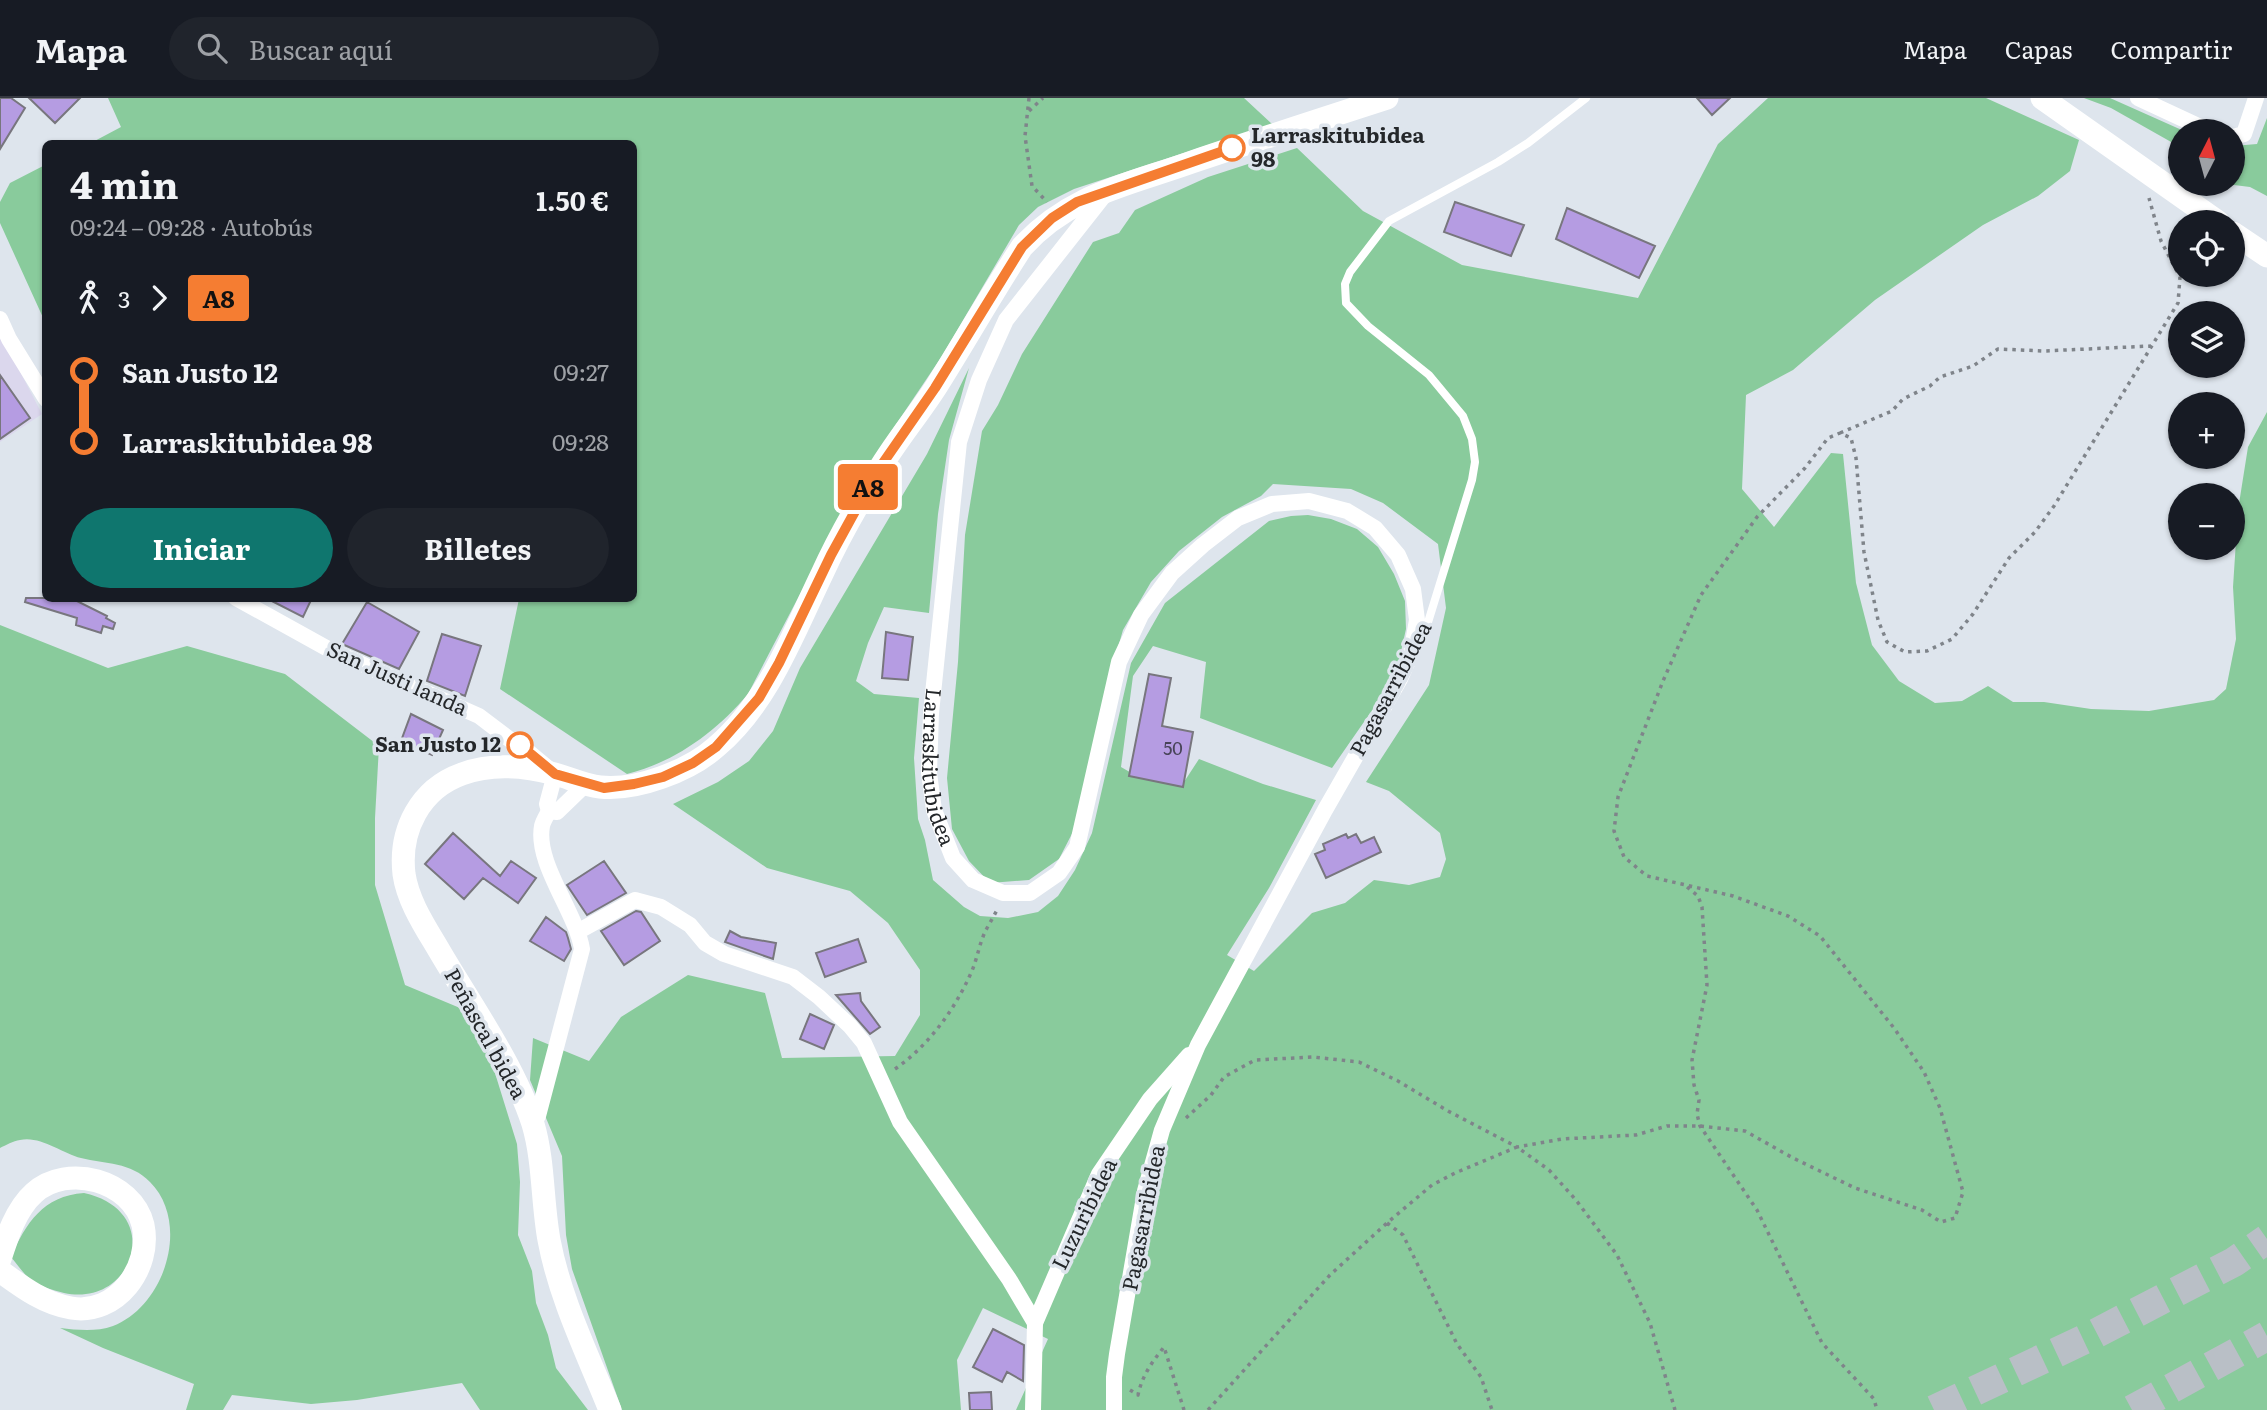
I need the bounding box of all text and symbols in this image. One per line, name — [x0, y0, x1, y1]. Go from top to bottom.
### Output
search box — [169, 17, 659, 80]
text: Mapa — [35, 24, 127, 73]
icon: search — [193, 29, 231, 67]
text: Buscar aquí — [249, 29, 393, 68]
text: Mapa — [1903, 31, 1967, 66]
text: Capas — [2005, 31, 2072, 66]
text: Compartir — [2110, 31, 2232, 66]
place label: Larraskitubidea 98 — [1251, 118, 1426, 173]
north arrow — [2168, 119, 2245, 196]
map controls — [2168, 119, 2245, 560]
marker: Larraskitubidea 98 — [1219, 135, 1245, 161]
text: 4 min — [70, 154, 179, 211]
text: 1.50 € — [536, 180, 609, 219]
text: 09:24 – 09:28 · Autobús — [70, 209, 312, 243]
button: locate — [2168, 210, 2245, 287]
icon: walk — [70, 279, 108, 317]
icon: forward — [140, 279, 178, 317]
text: A8 — [202, 280, 235, 315]
text: 3 — [118, 281, 130, 315]
button: layers — [2168, 301, 2245, 378]
text: San Justo 12 — [122, 352, 278, 391]
text: 09:27 — [553, 354, 609, 388]
button: + — [2168, 392, 2245, 469]
text: Larraskitubidea 98 — [122, 422, 372, 461]
text: 09:28 — [552, 424, 609, 458]
line badge: A8 — [836, 464, 900, 510]
text: A8 — [852, 469, 884, 504]
button: − — [2168, 483, 2245, 560]
button: Iniciar — [70, 508, 333, 588]
button: Billetes — [347, 508, 609, 588]
street label: Pagasarribidea — [1340, 615, 1438, 761]
street label: San Justi landa — [323, 632, 474, 722]
street label: Larraskitubidea — [916, 687, 965, 850]
place label: San Justo 12 — [375, 727, 501, 758]
marker: San Justo 12 — [507, 732, 533, 758]
house number: 50 — [1163, 734, 1183, 761]
street label: Peñascal bidea — [438, 962, 536, 1105]
street label: Pagasarribidea — [1112, 1141, 1171, 1293]
street label: Luzuribidea — [1042, 1151, 1123, 1274]

